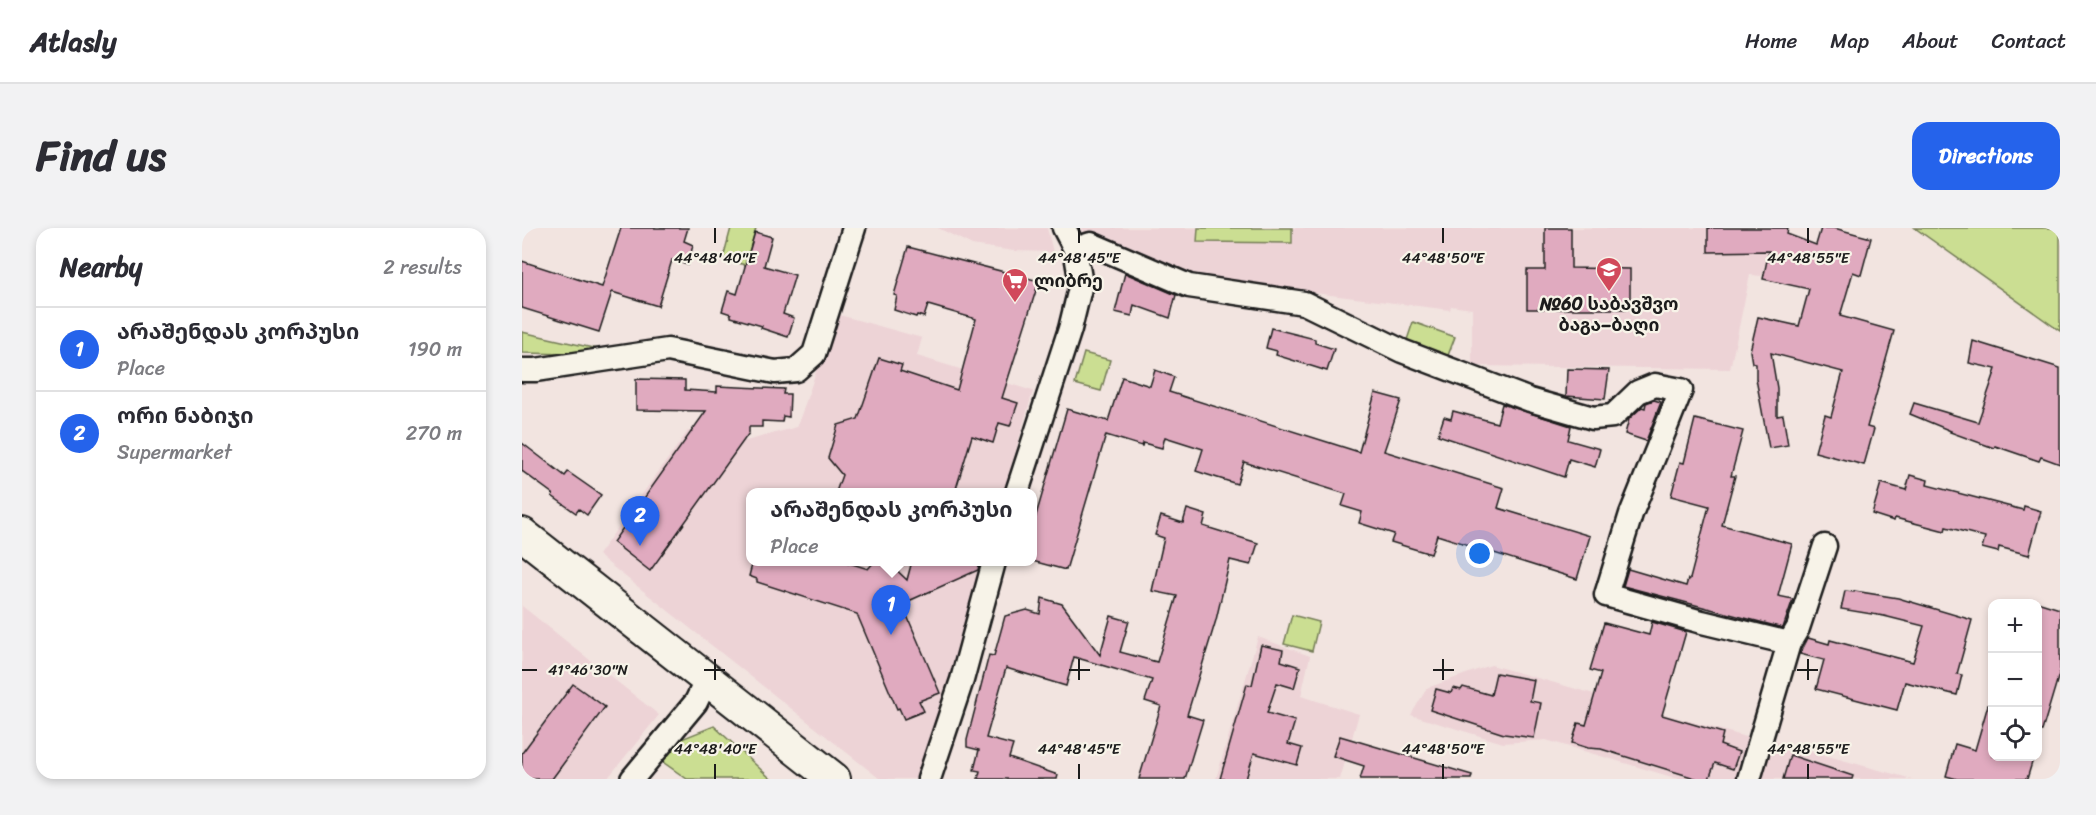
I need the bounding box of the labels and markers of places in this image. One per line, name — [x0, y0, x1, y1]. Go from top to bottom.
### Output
school or university icon: №60 საბავშვო ბაგა–ბაღი — [1594, 255, 1624, 293]
place label: ლიბრე — [1034, 265, 1103, 297]
supermarket icon: ლიბრე — [1000, 266, 1030, 304]
place label: №60 საბავშვო ბაგა–ბაღი — [1539, 288, 1678, 341]
pin: 2 — [620, 496, 660, 546]
pin: 1 — [872, 586, 910, 635]

